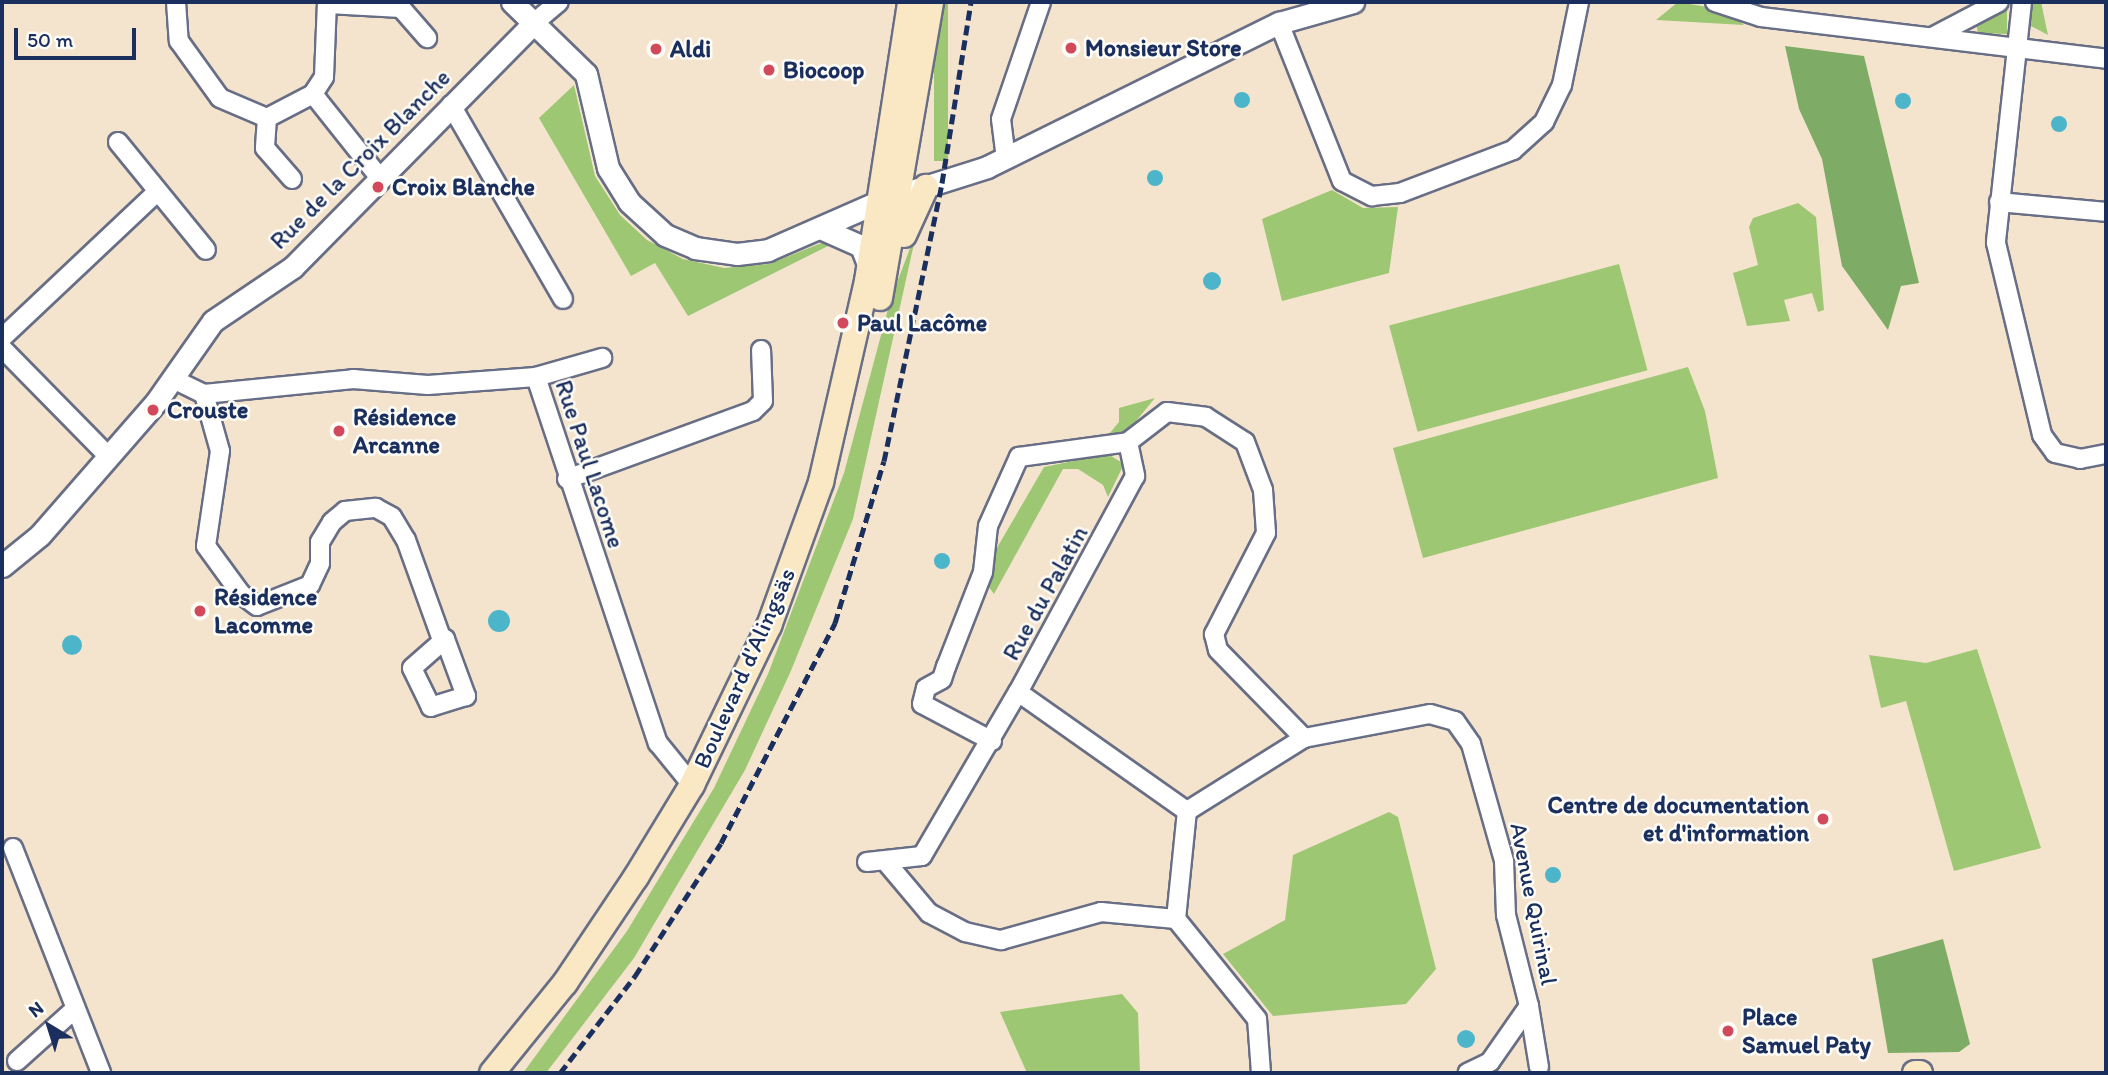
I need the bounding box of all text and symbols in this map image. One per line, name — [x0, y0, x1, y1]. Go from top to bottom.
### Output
scale bar — [18, 14, 140, 58]
text: 50 m — [27, 27, 73, 52]
place label: Monsieur Store — [1085, 34, 1242, 62]
place label: Aldi — [670, 35, 711, 63]
marker: Monsieur Store — [1063, 40, 1079, 56]
marker: Aldi — [648, 41, 664, 57]
place label: Biocoop — [783, 56, 864, 84]
marker: Biocoop — [761, 62, 777, 78]
street label: Rue de la Croix Blanche — [264, 63, 456, 255]
place label: Croix Blanche — [392, 173, 535, 201]
marker: Croix Blanche — [370, 179, 386, 195]
place label: Paul Lacôme — [857, 309, 987, 337]
marker: Paul Lacôme — [835, 315, 851, 331]
street label: Rue Paul Lacome — [549, 377, 631, 551]
place label: Crouste — [167, 396, 248, 424]
marker: Crouste — [145, 402, 161, 418]
place label: Résidence Arcanne — [353, 403, 456, 459]
marker: Résidence Arcanne — [331, 423, 347, 439]
street label: Rue du Palatin — [996, 521, 1094, 665]
street label: Boulevard d'Alingsäs — [687, 563, 801, 773]
place label: Résidence Lacomme — [214, 583, 317, 639]
marker: Résidence Lacomme — [192, 603, 208, 619]
place label: Centre de documentation et d'information — [1546, 791, 1809, 847]
marker: Centre de documentation et d'information — [1815, 811, 1831, 827]
street label: Avenue Quirinal — [1504, 820, 1564, 988]
north arrow — [14, 991, 84, 1061]
text: N — [24, 996, 48, 1022]
place label: Place Samuel Paty — [1742, 1003, 1871, 1059]
marker: Place Samuel Paty — [1720, 1023, 1736, 1039]

